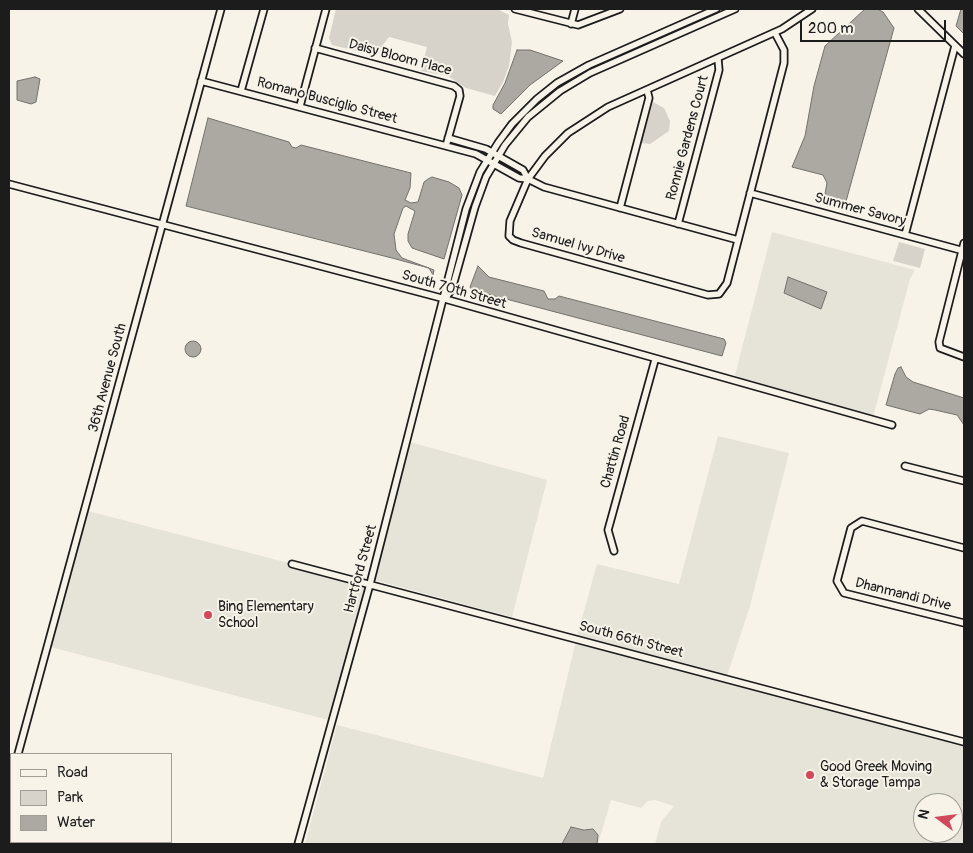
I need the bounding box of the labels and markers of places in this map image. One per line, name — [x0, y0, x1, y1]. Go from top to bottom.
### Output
place label: Bing Elementary School — [218, 599, 314, 632]
marker: Bing Elementary School — [202, 609, 214, 621]
place label: Good Greek Moving & Storage Tampa — [820, 759, 932, 792]
marker: Good Greek Moving & Storage Tampa — [804, 769, 816, 781]

